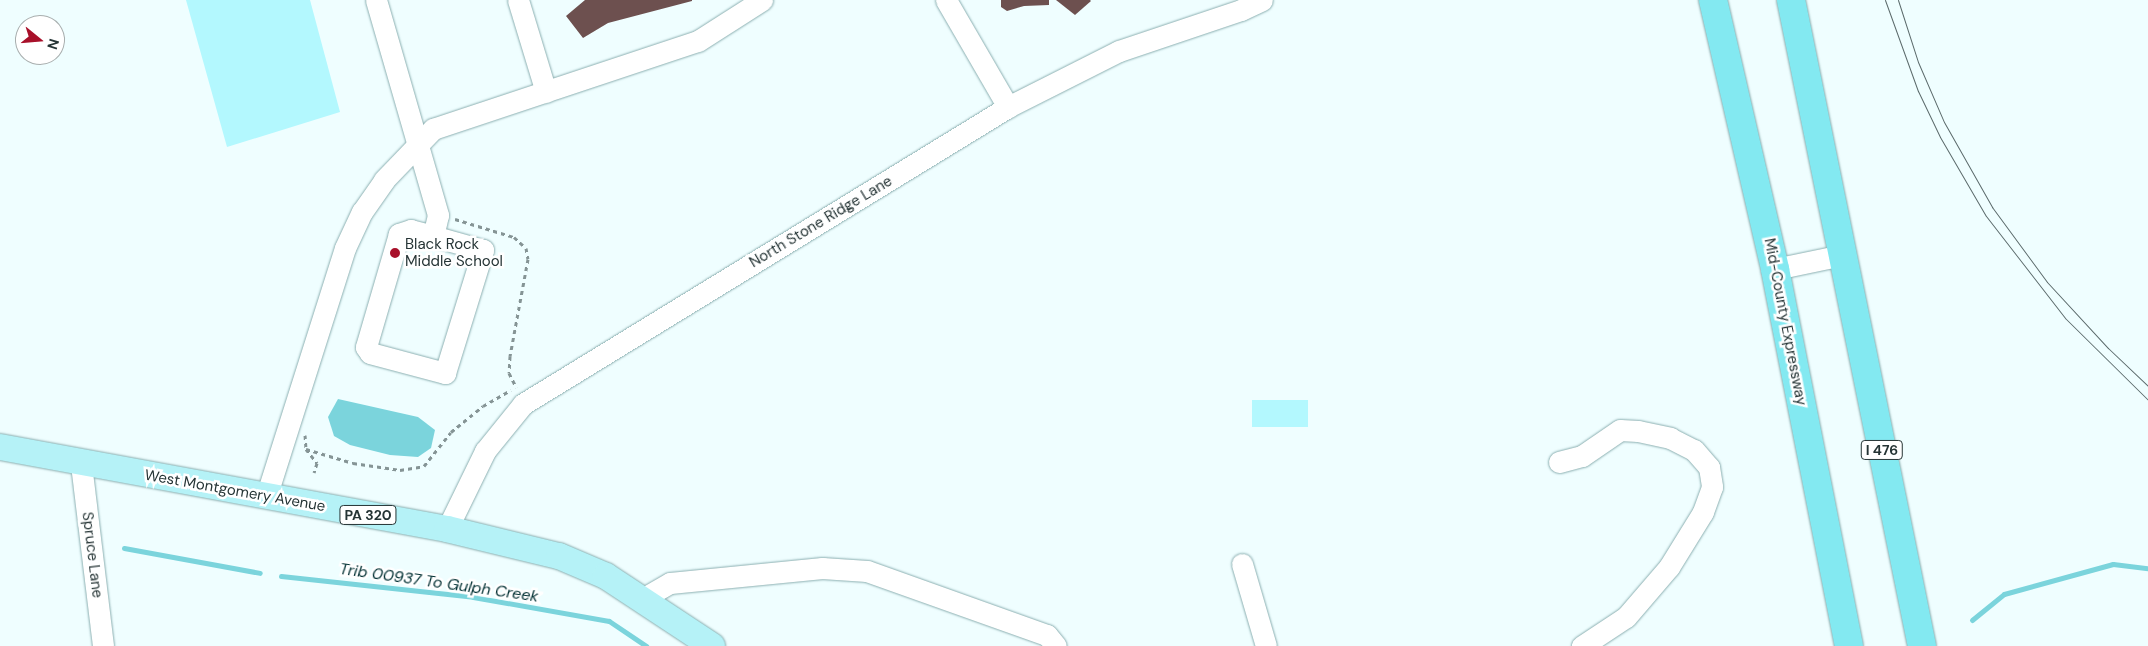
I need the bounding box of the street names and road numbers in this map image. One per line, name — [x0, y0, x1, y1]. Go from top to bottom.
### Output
street label: North Stone Ridge Lane — [746, 172, 896, 272]
street label: Mid-County Expressway — [1760, 237, 1810, 407]
road number: I 476 — [1861, 438, 1903, 462]
street label: West Montgomery Avenue — [143, 466, 327, 516]
road number: PA 320 — [339, 504, 397, 526]
street label: Spruce Lane — [78, 511, 106, 599]

